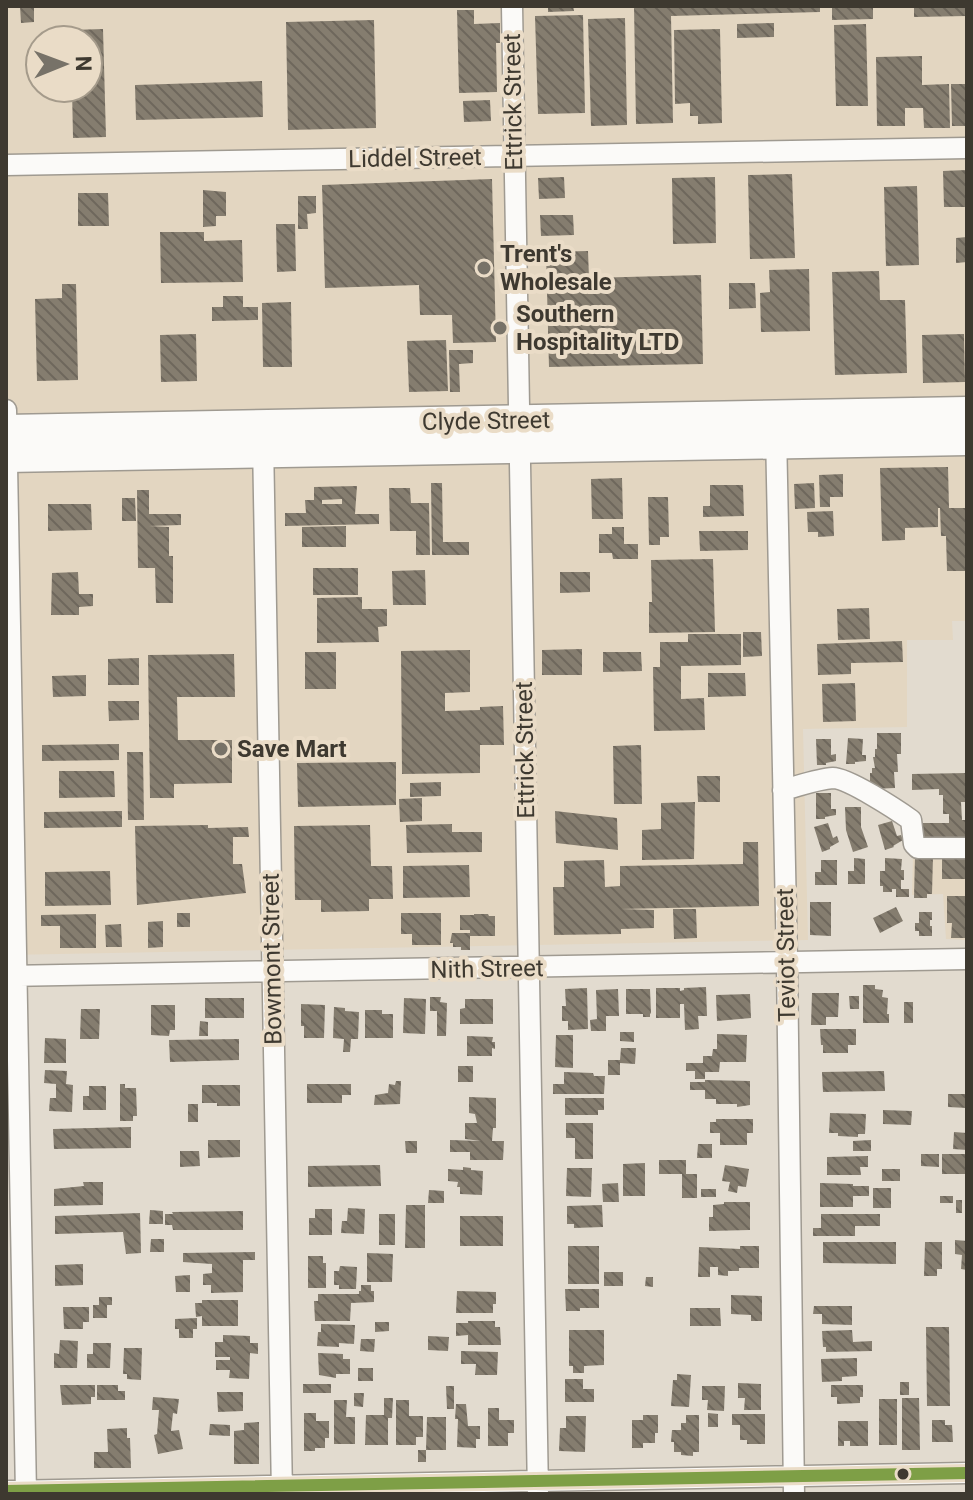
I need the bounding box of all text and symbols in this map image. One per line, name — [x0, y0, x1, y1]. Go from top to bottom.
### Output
north arrow — [24, 24, 104, 104]
street label: Ettrick Street — [498, 33, 528, 171]
text: N — [71, 56, 96, 72]
street label: Liddel Street — [348, 143, 482, 173]
place label: Trent's Wholesale — [500, 240, 612, 296]
marker: Trent's Wholesale — [475, 259, 493, 277]
place label: Southern Hospitality LTD — [516, 300, 679, 356]
marker: Southern Hospitality LTD — [491, 319, 509, 337]
street label: Clyde Street — [422, 406, 550, 436]
street label: Ettrick Street — [510, 681, 540, 819]
place label: Save Mart — [237, 735, 347, 763]
marker: Save Mart — [212, 740, 230, 758]
street label: Bowmont Street — [257, 873, 287, 1045]
street label: Teviot Street — [771, 888, 801, 1022]
street label: Nith Street — [430, 954, 544, 984]
unlabelled marker — [895, 1466, 911, 1482]

